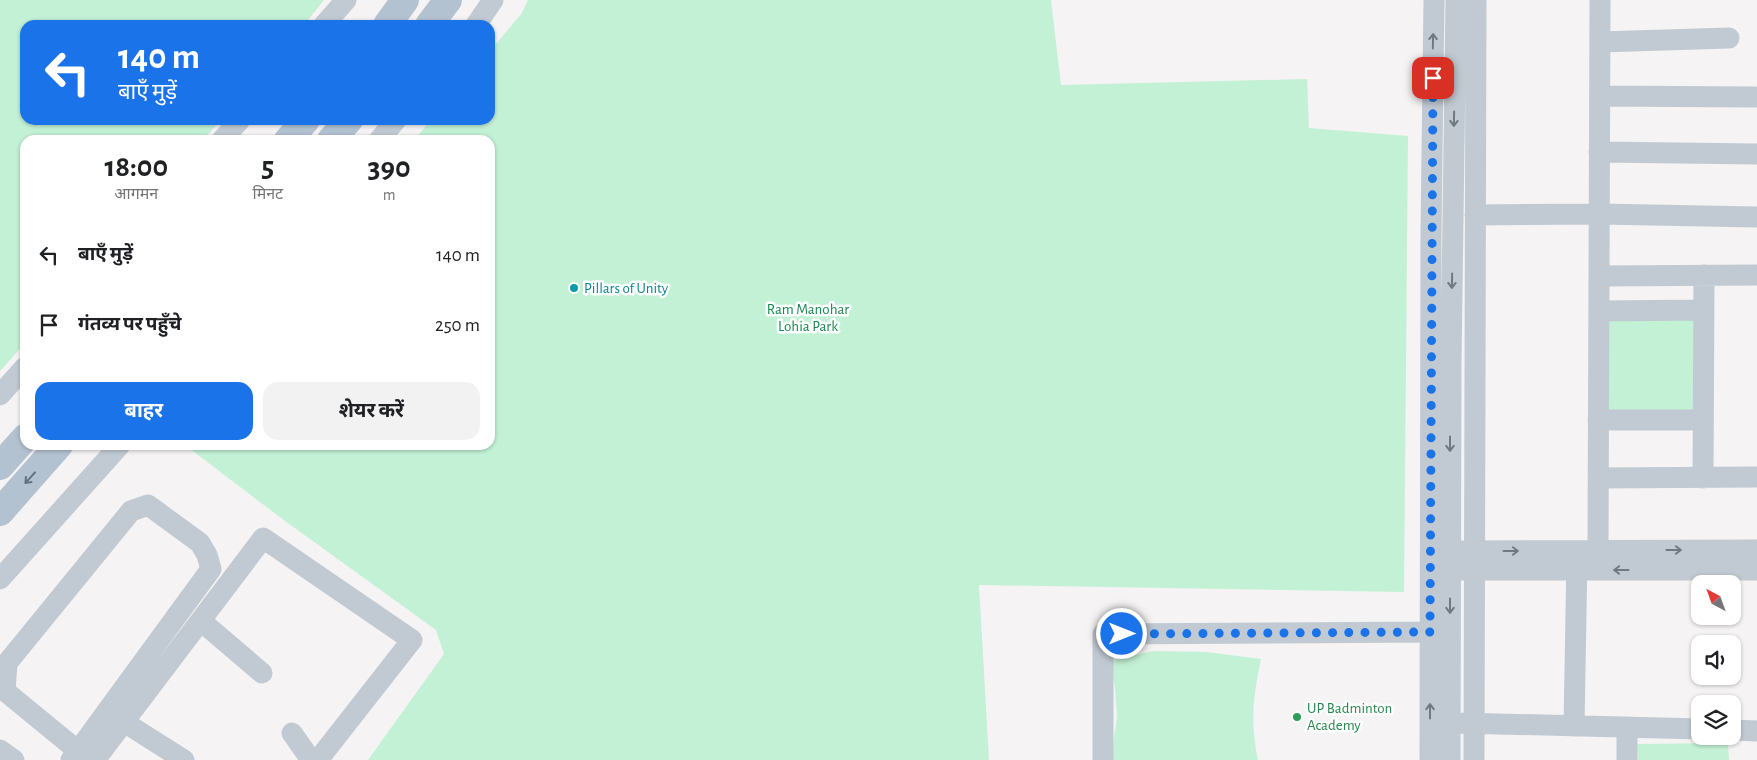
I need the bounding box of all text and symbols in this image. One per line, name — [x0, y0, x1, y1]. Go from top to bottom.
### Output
one-way arrow — [1428, 34, 1438, 50]
icon: left — [35, 40, 100, 105]
text: 140 m — [118, 40, 200, 75]
pin — [1412, 57, 1454, 99]
icon: arrive — [1419, 64, 1447, 92]
text: बाएँ मुड़ें — [118, 81, 177, 103]
one-way arrow — [1449, 110, 1458, 126]
text: 18:00 — [104, 152, 168, 182]
text: 5 — [261, 152, 274, 182]
text: 390 — [368, 153, 411, 183]
text: आगमन — [114, 186, 158, 202]
text: मिनट — [252, 186, 283, 202]
text: m — [383, 187, 395, 203]
icon: left — [35, 241, 63, 269]
text: बाएँ मुड़ें — [78, 245, 133, 264]
text: 140 m — [436, 246, 480, 265]
one-way arrow — [1447, 272, 1457, 289]
place label: Pillars of Unity — [584, 281, 669, 296]
marker: Pillars of Unity — [568, 282, 580, 294]
park label: Ram Manohar Lohia Park — [767, 302, 849, 334]
icon: arrive — [35, 311, 63, 339]
text: गंतव्य पर पहुँचे — [78, 315, 181, 334]
text: 250 m — [435, 316, 480, 335]
button: बाहर — [35, 382, 253, 440]
button: शेयर करें — [263, 382, 480, 440]
one-way arrow — [1445, 435, 1455, 451]
one-way arrow — [24, 472, 35, 485]
one-way arrow — [1666, 545, 1682, 555]
one-way arrow — [1503, 546, 1519, 556]
one-way arrow — [1613, 565, 1630, 575]
north arrow — [1691, 575, 1741, 625]
map controls — [1691, 575, 1741, 745]
one-way arrow — [1445, 598, 1455, 614]
position arrow — [1095, 607, 1147, 659]
button: sound — [1691, 635, 1741, 685]
button: layers — [1691, 695, 1741, 745]
place label: UP Badminton Academy — [1307, 701, 1392, 733]
one-way arrow — [1425, 704, 1435, 720]
marker: UP Badminton Academy — [1291, 711, 1303, 723]

